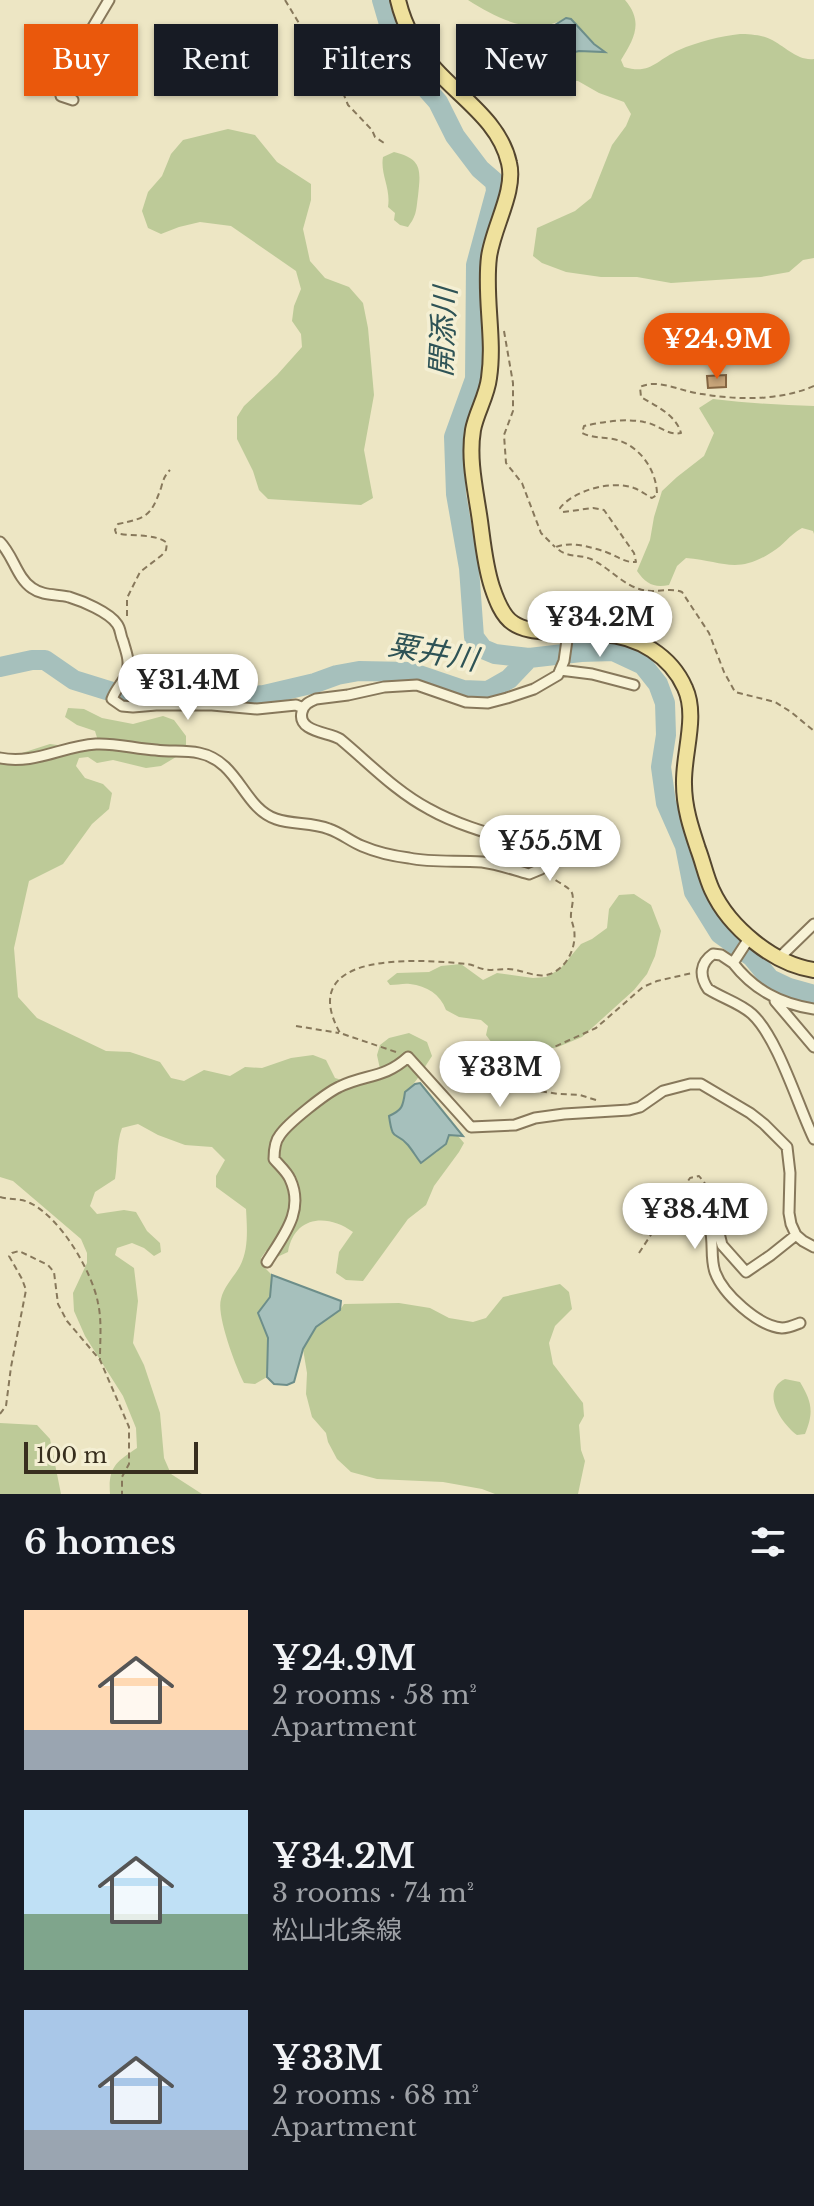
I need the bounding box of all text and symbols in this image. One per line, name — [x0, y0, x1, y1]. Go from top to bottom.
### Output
chip: Buy — [24, 24, 138, 96]
chip: Rent — [154, 24, 278, 96]
chip: Filters — [294, 24, 440, 96]
chip: New — [456, 24, 576, 96]
water label: 開添川 — [422, 283, 464, 378]
pin: ¥24.9M — [652, 313, 782, 381]
text: ¥24.9M — [662, 323, 772, 355]
pin: ¥34.2M — [535, 591, 665, 659]
text: ¥34.2M — [545, 601, 655, 633]
water label: 粟井川 — [385, 626, 483, 679]
pin: ¥31.4M — [123, 654, 253, 722]
text: ¥31.4M — [136, 664, 240, 696]
pin: ¥55.5M — [485, 815, 615, 883]
text: ¥55.5M — [497, 825, 603, 857]
pin: ¥33M — [453, 1041, 547, 1109]
text: ¥33M — [457, 1051, 543, 1083]
pin: ¥38.4M — [630, 1183, 760, 1251]
text: ¥38.4M — [641, 1193, 750, 1225]
scale bar — [24, 1438, 198, 1474]
text: 100 m — [36, 1442, 107, 1469]
icon: filters — [746, 1520, 790, 1564]
text: 6 homes — [24, 1521, 176, 1563]
text: ¥24.9M — [272, 1637, 416, 1679]
icon: home — [88, 1642, 184, 1738]
text: 2 rooms · 58 m² — [272, 1679, 477, 1711]
text: Apartment — [272, 1711, 417, 1743]
text: ¥34.2M — [272, 1835, 415, 1877]
icon: home — [88, 1842, 184, 1938]
text: 3 rooms · 74 m² — [272, 1877, 474, 1909]
text: 松山北条線 — [272, 1914, 402, 1946]
text: ¥33M — [272, 2037, 383, 2079]
icon: home — [88, 2042, 184, 2138]
text: 2 rooms · 68 m² — [272, 2079, 479, 2111]
text: Apartment — [272, 2111, 417, 2143]

